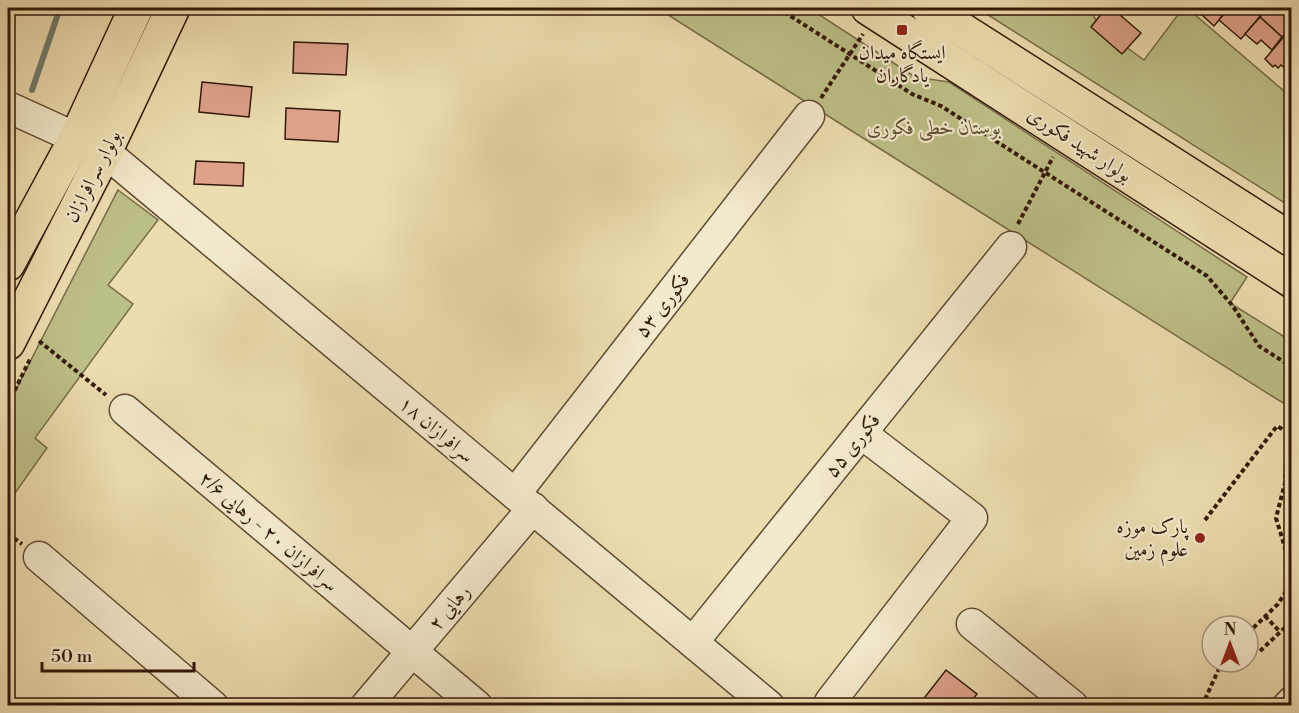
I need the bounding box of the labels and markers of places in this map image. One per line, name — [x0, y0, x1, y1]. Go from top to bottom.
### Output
marker: ایستگاه میدان یادگاران — [895, 23, 909, 37]
place label: ایستگاه میدان یادگاران — [858, 39, 946, 89]
place label: پارک موزه علوم زمین — [1116, 515, 1189, 567]
marker: پارک موزه علوم زمین — [1193, 531, 1207, 545]

